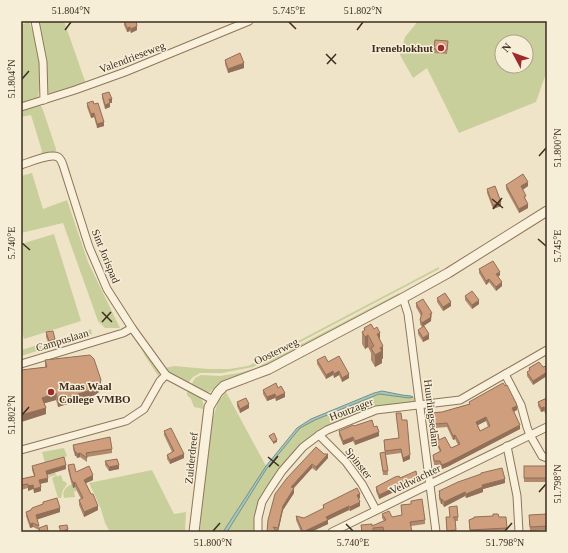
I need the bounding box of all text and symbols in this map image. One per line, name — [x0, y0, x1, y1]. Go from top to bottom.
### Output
text: 51.804°N — [52, 5, 90, 16]
text: 5.745°E — [273, 5, 305, 16]
text: 51.802°N — [344, 5, 382, 16]
north arrow — [494, 34, 534, 74]
street label: Valendrieseweg — [97, 39, 167, 75]
text: N — [499, 40, 514, 54]
place label: Ireneblokhut — [371, 42, 433, 54]
marker: Ireneblokhut — [436, 43, 446, 53]
text: 51.804°N — [6, 60, 17, 98]
text: 51.800°N — [552, 129, 563, 167]
text: 5.740°E — [6, 227, 17, 259]
street label: Sint Jorispad — [90, 227, 122, 285]
text: 5.745°E — [552, 230, 563, 262]
street label: Campuslaan — [34, 326, 90, 354]
street label: Oosterweg — [252, 335, 300, 367]
street label: Huurlingsedam — [422, 379, 442, 448]
place label: Maas Waal College VMBO — [59, 380, 131, 405]
marker: Maas Waal College VMBO — [46, 387, 56, 397]
street label: Houtzager — [327, 395, 375, 423]
text: 51.802°N — [6, 396, 17, 434]
street label: Zuiderdreef — [182, 431, 200, 484]
street label: Spinster — [343, 445, 375, 481]
street label: Veldwachter — [388, 461, 443, 496]
text: 51.798°N — [552, 465, 563, 503]
text: 51.800°N — [194, 537, 232, 548]
text: 5.740°E — [337, 537, 369, 548]
text: 51.798°N — [486, 537, 524, 548]

